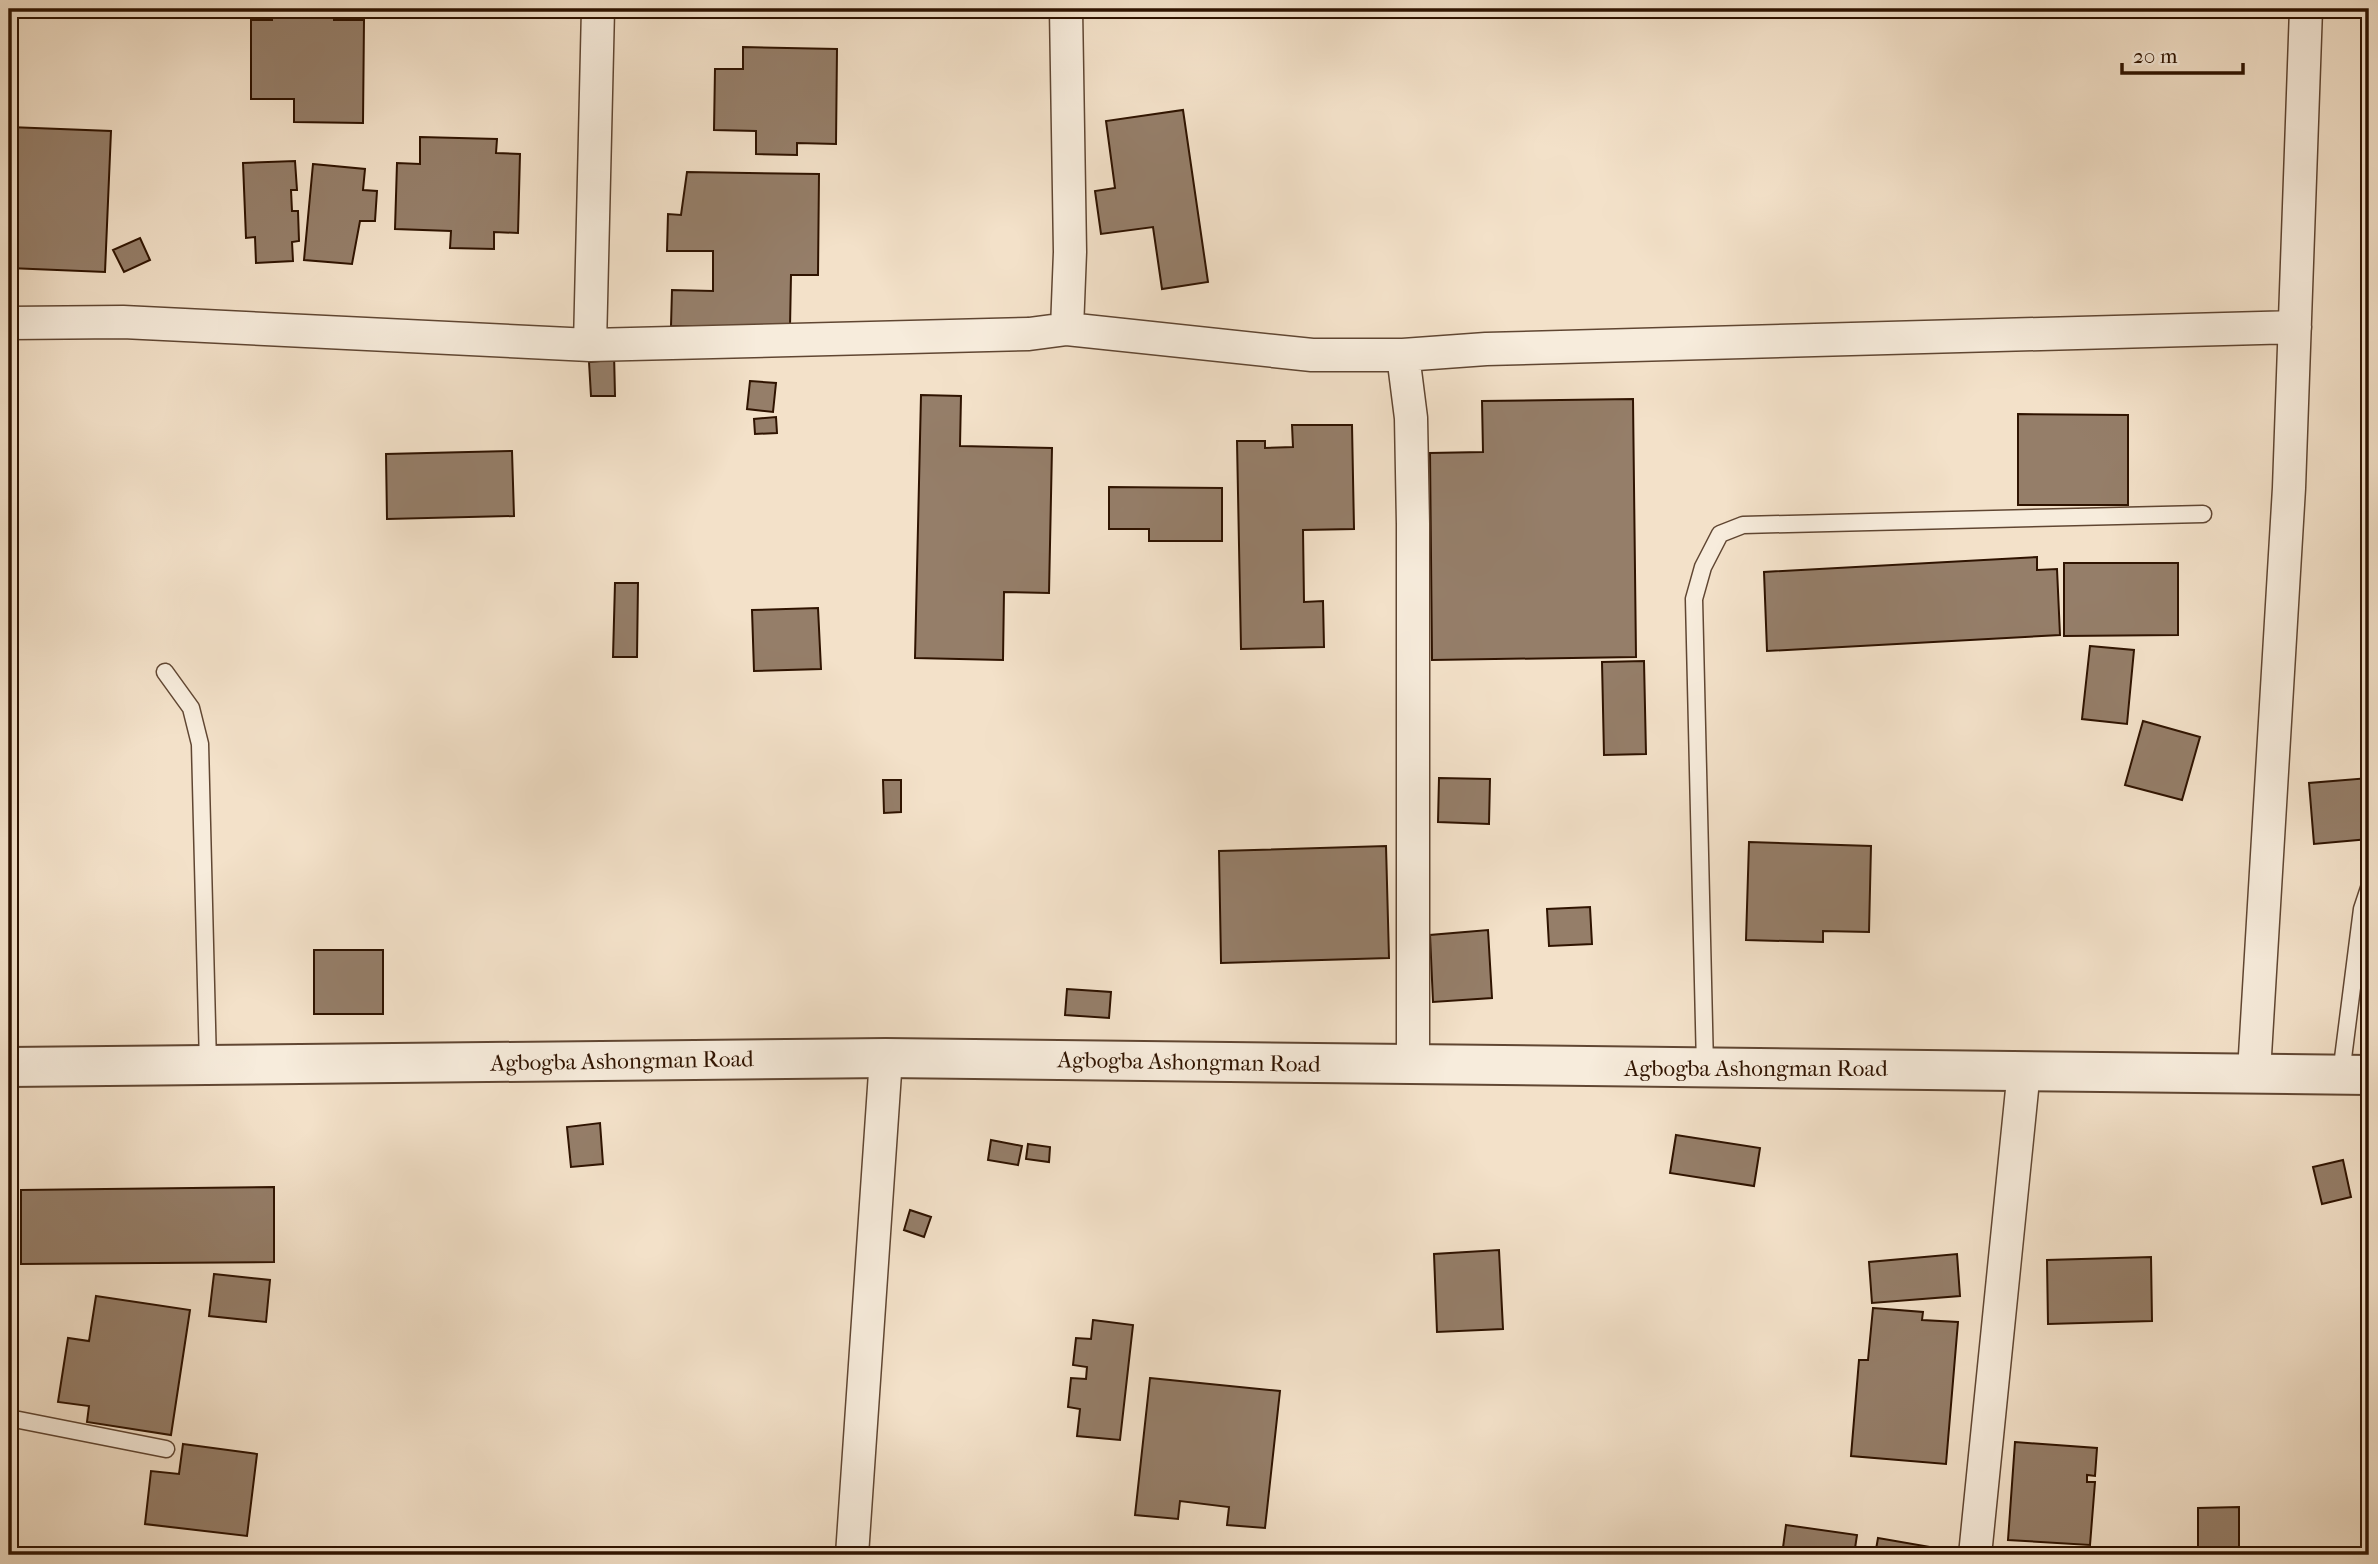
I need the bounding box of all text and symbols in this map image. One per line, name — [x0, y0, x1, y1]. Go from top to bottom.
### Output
scale bar — [2122, 32, 2243, 76]
text: 20 m — [2133, 44, 2178, 68]
street label: Agbogba Ashongman Road — [489, 1045, 754, 1077]
street label: Agbogba Ashongman Road — [1056, 1046, 1321, 1078]
street label: Agbogba Ashongman Road — [1623, 1055, 1888, 1082]

